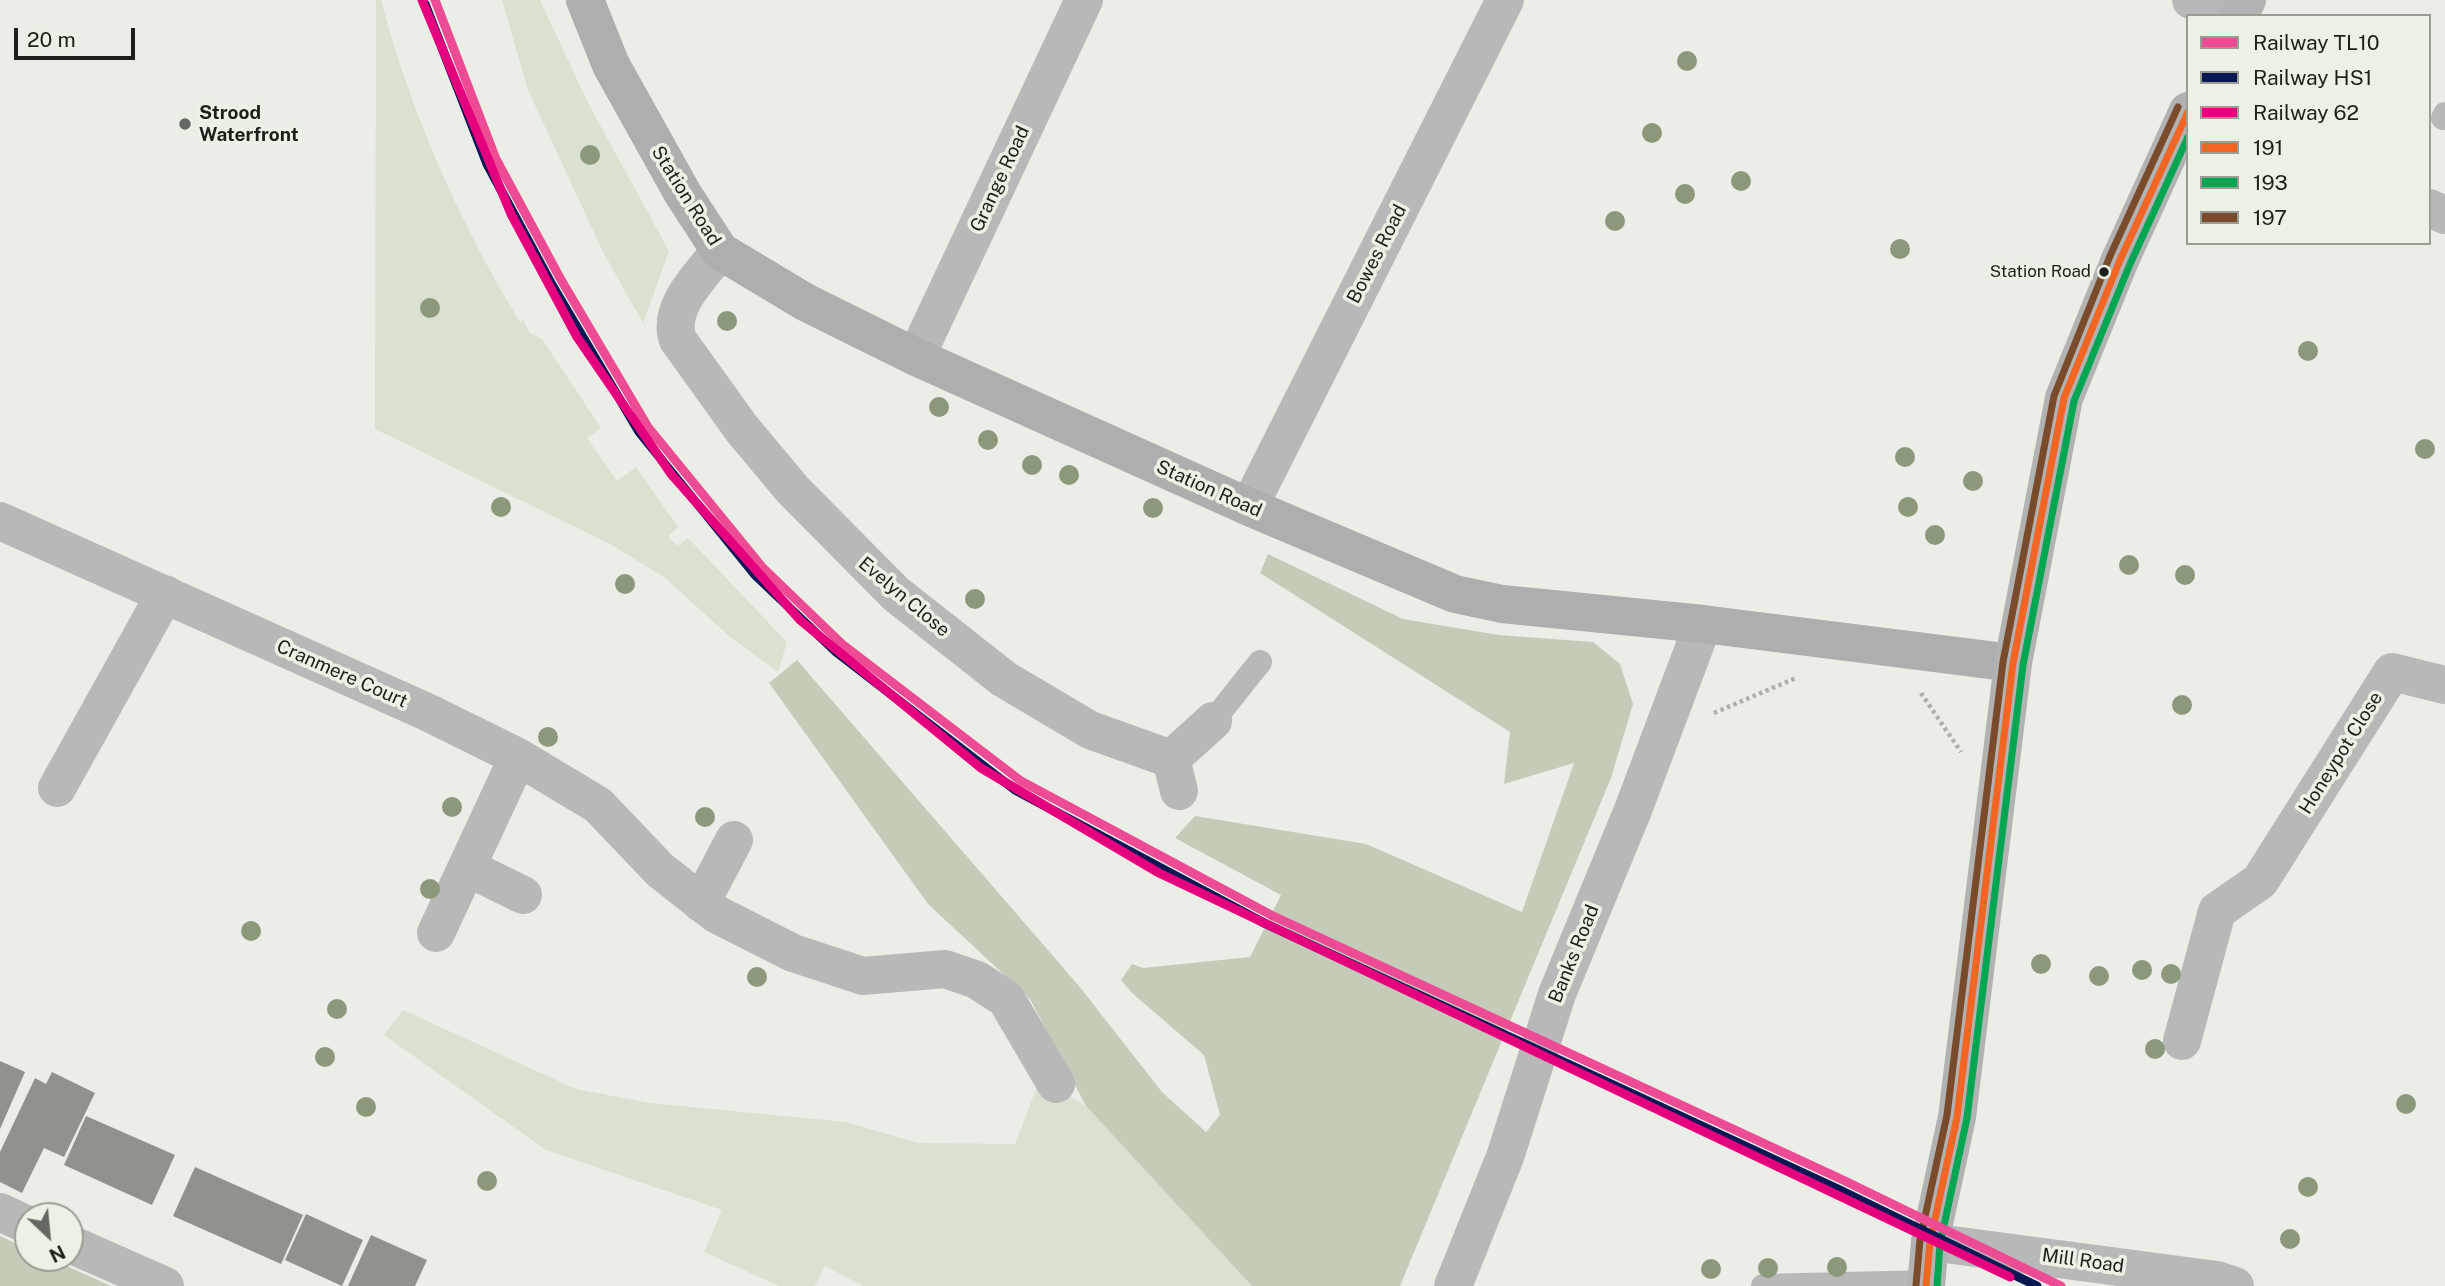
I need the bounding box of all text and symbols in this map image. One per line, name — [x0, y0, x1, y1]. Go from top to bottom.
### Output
scale bar — [18, 14, 138, 58]
legend — [2186, 14, 2431, 245]
text: 20 m — [27, 27, 76, 52]
text: Railway TL10 — [2253, 30, 2380, 55]
text: Railway HS1 — [2253, 65, 2372, 90]
text: Railway 62 — [2253, 100, 2359, 125]
place label: Strood Waterfront — [199, 102, 299, 146]
marker: Strood Waterfront — [177, 116, 193, 132]
street label: Grange Road — [966, 122, 1034, 236]
text: 191 — [2253, 135, 2283, 160]
street label: Station Road — [646, 142, 726, 250]
text: 193 — [2253, 170, 2288, 195]
street label: Bowes Road — [1342, 201, 1412, 307]
text: 197 — [2253, 205, 2287, 230]
place label: Station Road — [1990, 262, 2091, 282]
marker: Station Road — [2097, 265, 2111, 279]
street label: Station Road — [1153, 456, 1265, 522]
street label: Evelyn Close — [854, 552, 954, 642]
street label: Cranmere Court — [273, 635, 411, 713]
street label: Honeypot Close — [2294, 688, 2388, 818]
street label: Banks Road — [1544, 902, 1604, 1006]
north arrow — [14, 1202, 84, 1272]
text: N — [46, 1241, 69, 1267]
street label: Mill Road — [2041, 1244, 2125, 1278]

